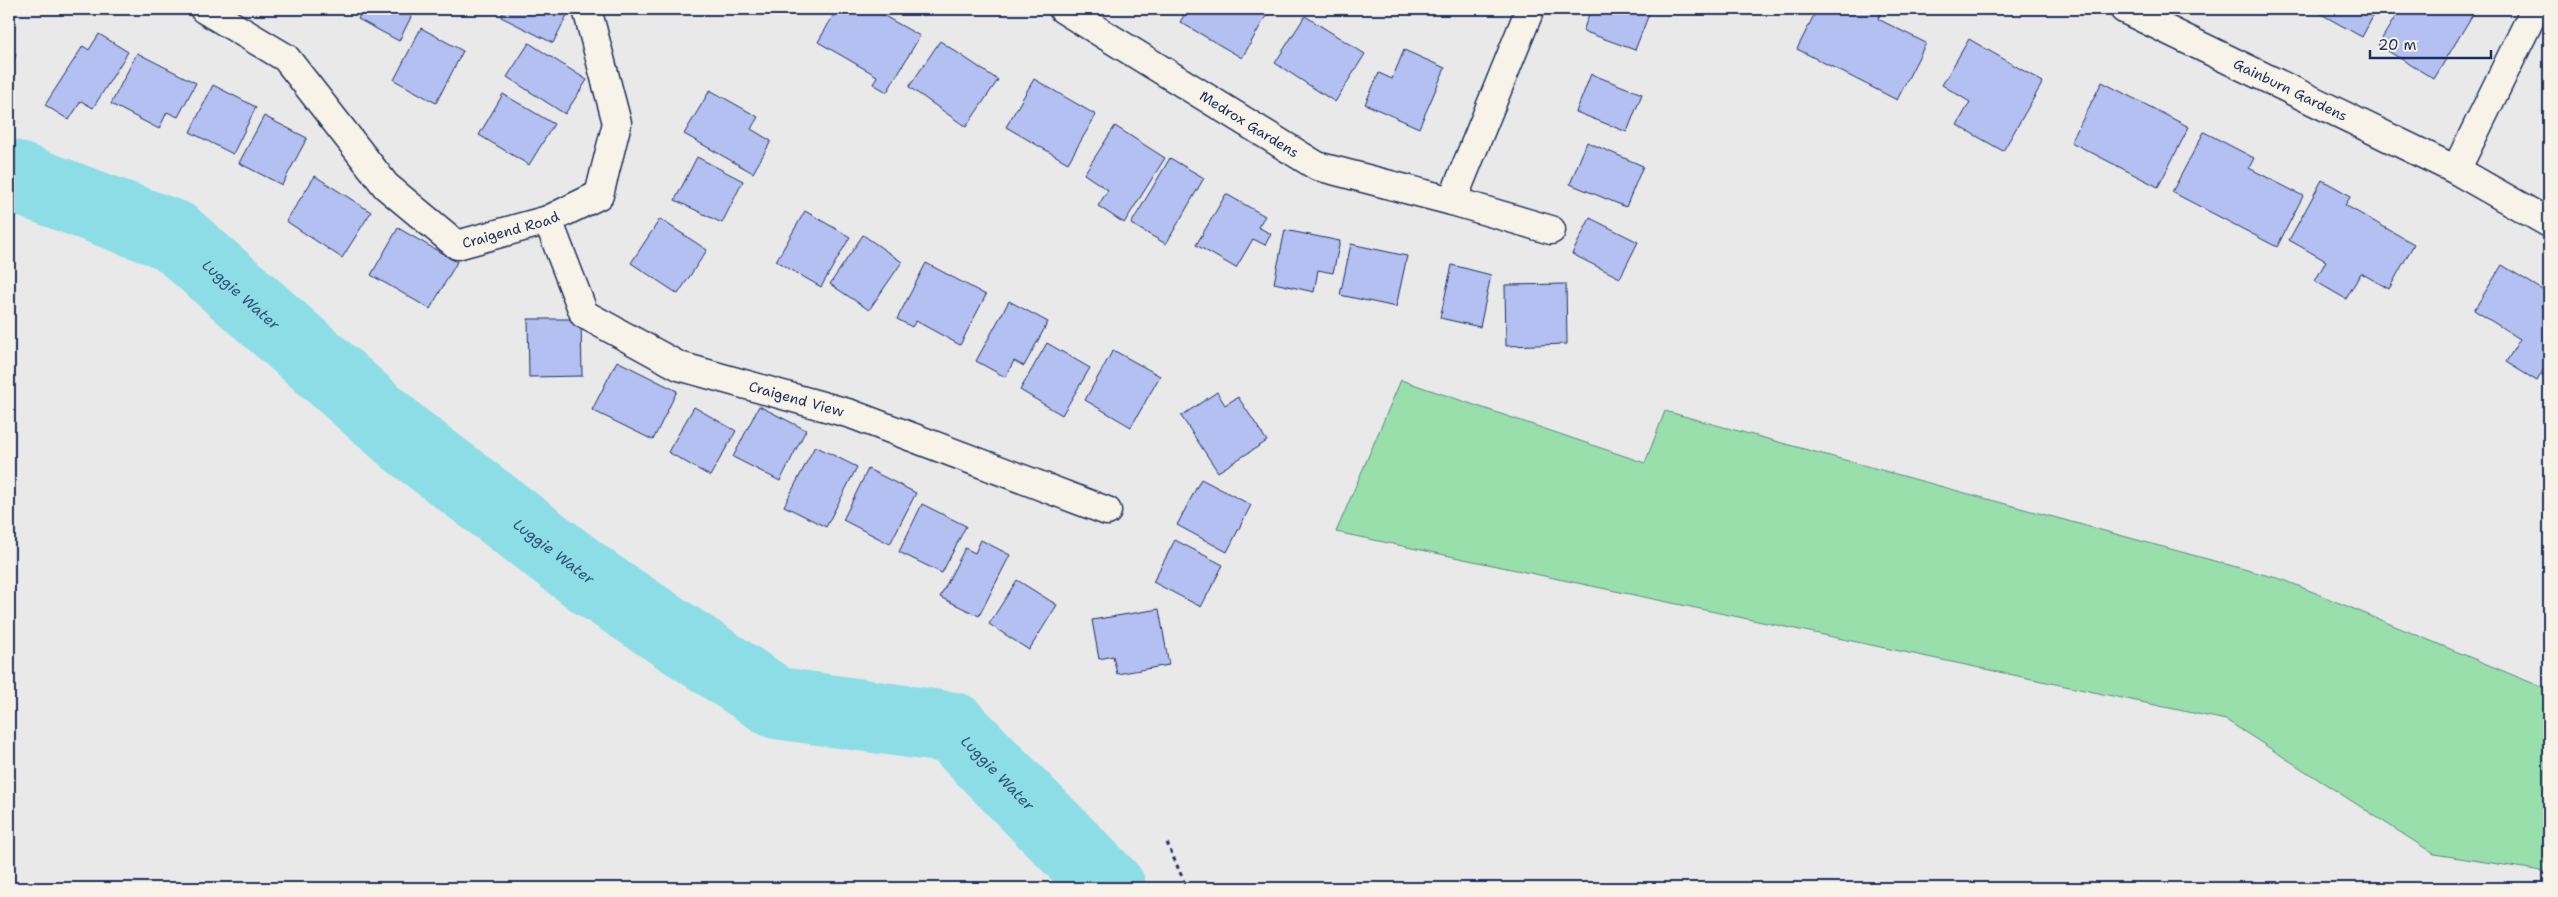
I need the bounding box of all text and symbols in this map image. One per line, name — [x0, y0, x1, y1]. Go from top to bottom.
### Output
scale bar — [2370, 28, 2492, 60]
text: 20 m — [2378, 35, 2417, 55]
street label: Gainburn Gardens — [2231, 54, 2350, 125]
street label: Medrox Gardens — [1196, 87, 1302, 162]
street label: Craigend Road — [460, 207, 562, 252]
water label: Luggie Water — [198, 255, 285, 335]
street label: Craigend View — [747, 377, 846, 421]
water label: Luggie Water — [509, 514, 599, 590]
water label: Luggie Water — [956, 732, 1039, 816]

